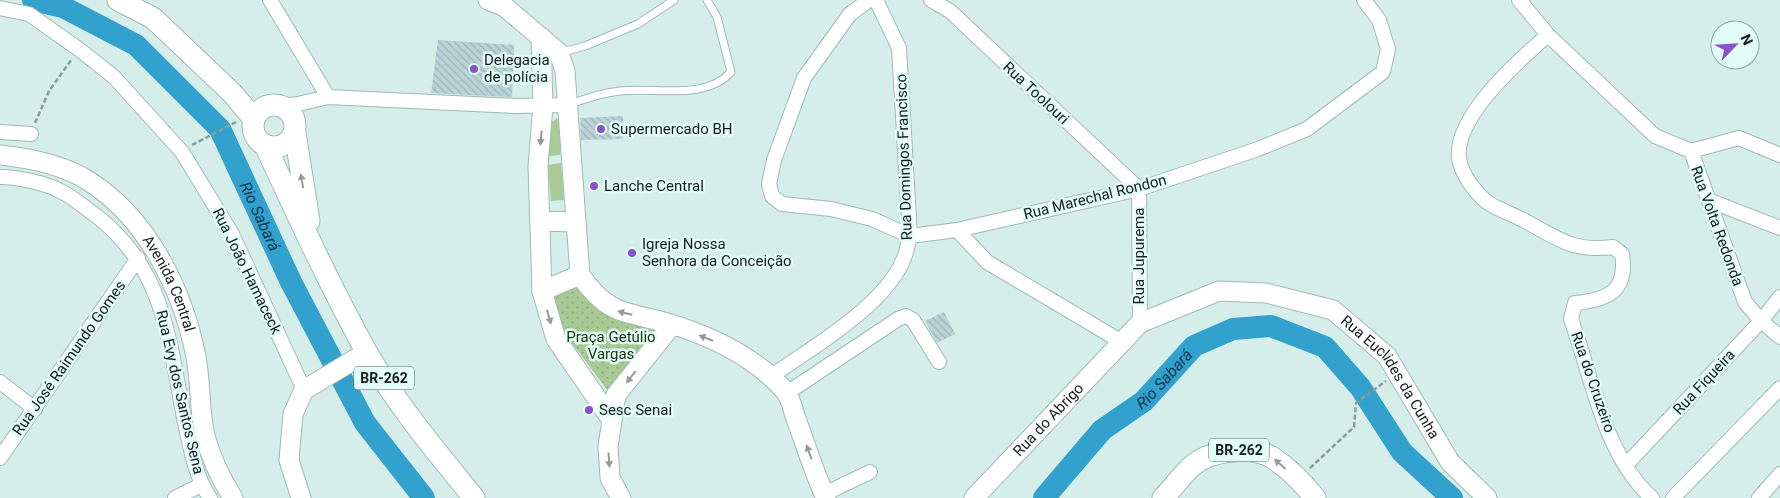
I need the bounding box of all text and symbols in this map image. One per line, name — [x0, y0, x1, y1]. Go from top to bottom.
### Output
north arrow — [1710, 20, 1760, 70]
text: N — [1737, 32, 1756, 47]
place label: Delegacia de polícia — [484, 51, 550, 86]
street label: Rua Toolouri — [999, 58, 1073, 128]
marker: Delegacia de polícia — [468, 63, 480, 75]
street label: Rua Domingos Francisco — [892, 74, 916, 240]
place label: Supermercado BH — [611, 120, 732, 138]
marker: Supermercado BH — [595, 123, 607, 135]
one-way arrow — [536, 130, 544, 146]
street label: Rua Volta Redonda — [1687, 163, 1747, 289]
street label: Rua Marechal Rondon — [1022, 171, 1168, 223]
one-way arrow — [298, 173, 306, 189]
place label: Lanche Central — [604, 177, 704, 195]
water label: Rio Sabará — [236, 178, 285, 254]
marker: Lanche Central — [588, 180, 600, 192]
street label: Rua João Hamaceck — [209, 205, 286, 337]
street label: Rua Jupurema — [1130, 208, 1148, 304]
street label: Avenida Central — [139, 232, 199, 334]
place label: Igreja Nossa Senhora da Conceição — [642, 235, 792, 270]
marker: Igreja Nossa Senhora da Conceição — [626, 247, 638, 259]
street label: Rua José Raimundo Gomes — [9, 277, 129, 439]
street label: Rua Evy dos Santos Sena — [152, 308, 208, 476]
one-way arrow — [546, 309, 554, 324]
one-way arrow — [617, 309, 632, 317]
street label: Rua Euclides da Cunha — [1337, 312, 1443, 442]
park label: Praça Getúlio Vargas — [566, 328, 656, 363]
street label: Rua do Cruzeiro — [1567, 329, 1619, 435]
one-way arrow — [699, 334, 713, 342]
water label: Rio Sabará — [1132, 345, 1196, 413]
street label: Rua Fiqueira — [1669, 346, 1739, 418]
road number: BR-262 — [354, 366, 414, 389]
one-way arrow — [626, 370, 636, 384]
street label: Rua do Abrigo — [1009, 379, 1087, 460]
place label: Sesc Senai — [599, 401, 672, 419]
marker: Sesc Senai — [583, 404, 595, 416]
road number: BR-262 — [1209, 438, 1269, 462]
one-way arrow — [805, 445, 812, 460]
one-way arrow — [605, 452, 613, 468]
one-way arrow — [1274, 459, 1287, 470]

